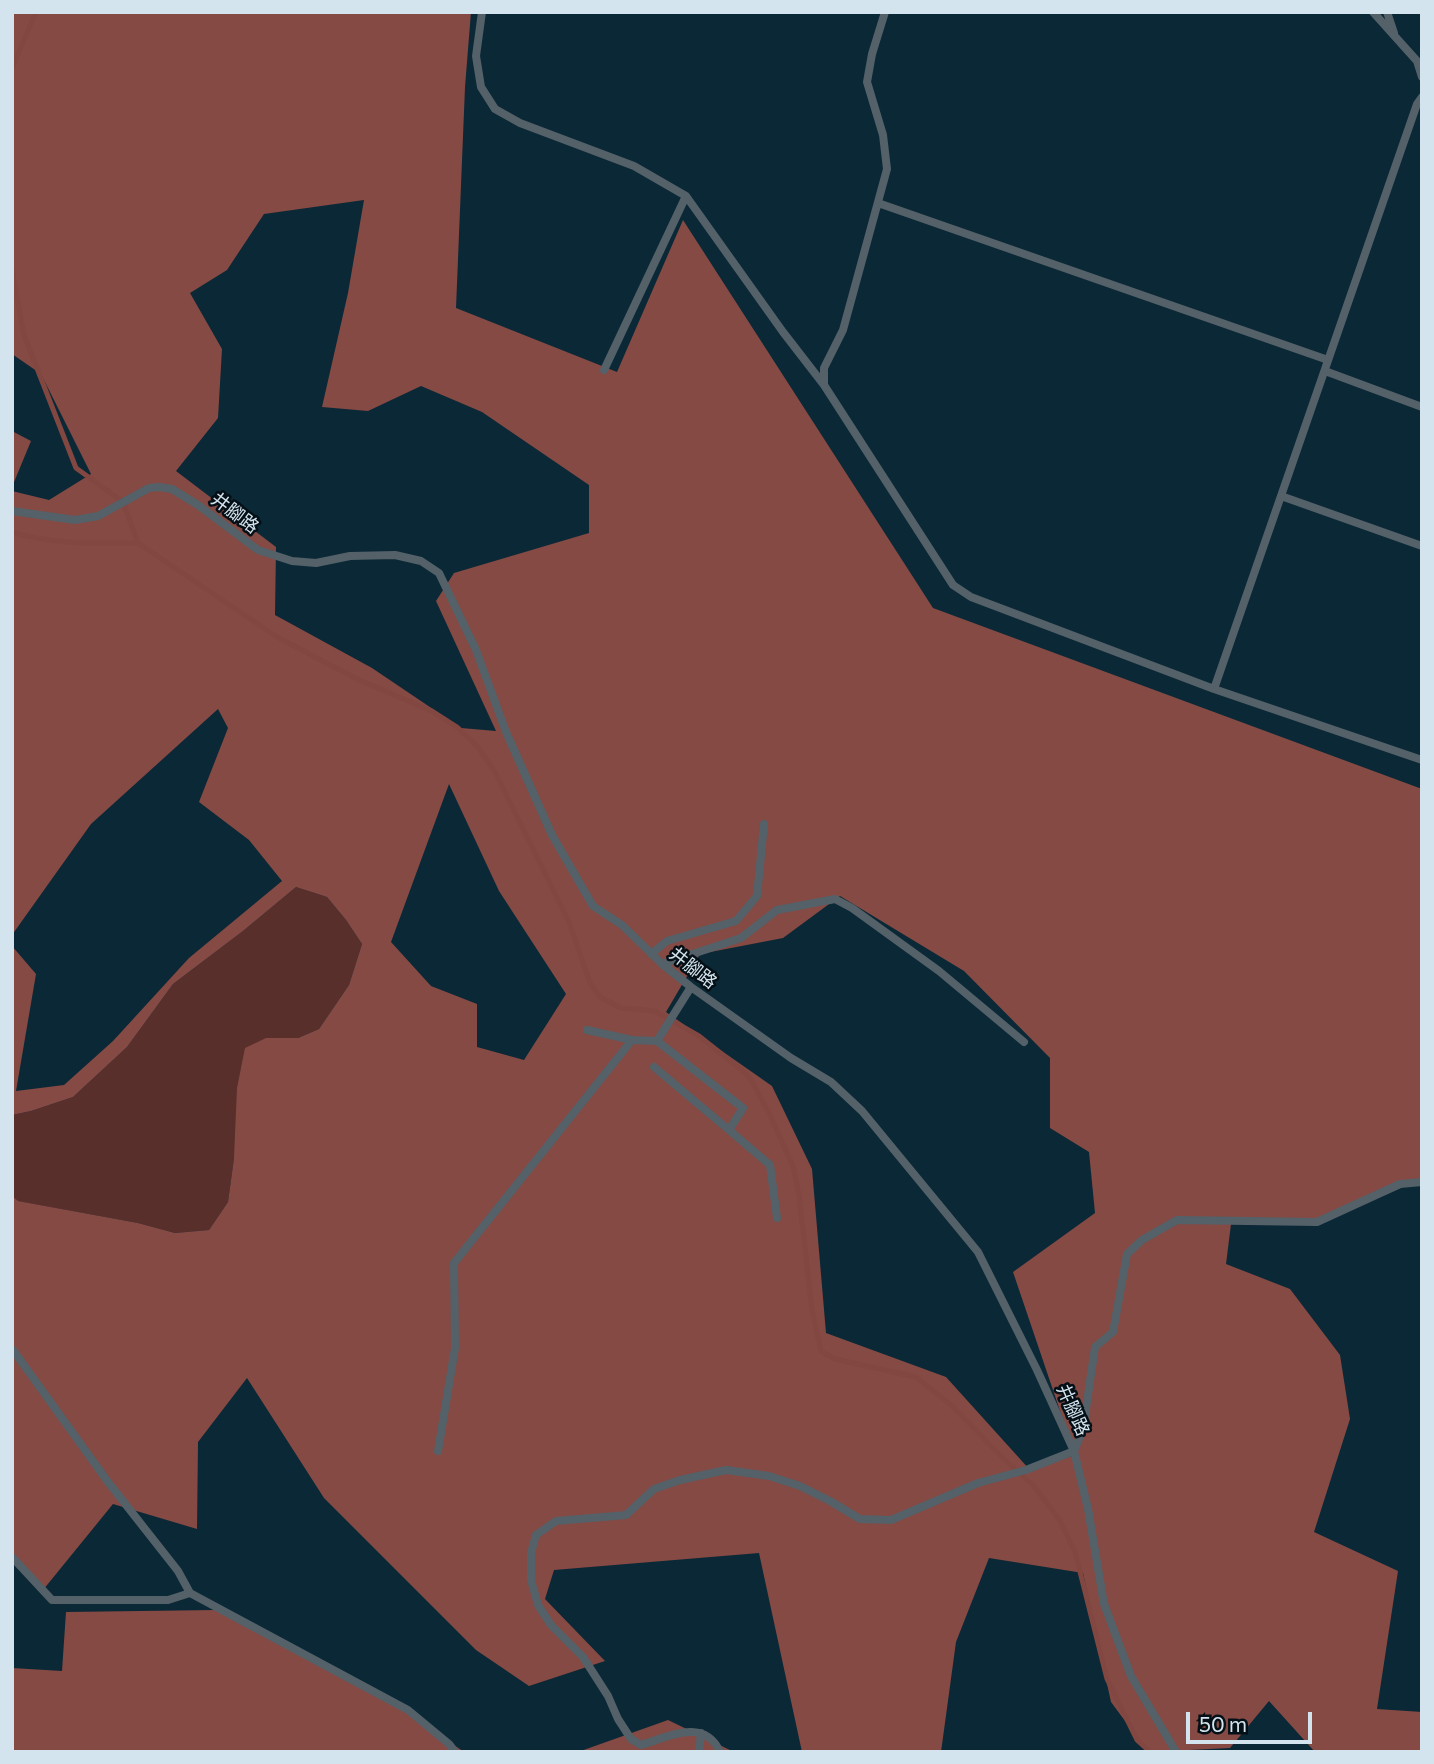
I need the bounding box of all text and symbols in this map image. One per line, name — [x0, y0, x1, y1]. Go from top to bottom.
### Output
street label: 井腳路 — [207, 488, 263, 538]
street label: 井腳路 — [665, 943, 721, 993]
street label: 井腳路 — [1052, 1381, 1094, 1439]
scale bar — [1189, 1698, 1315, 1742]
text: 50 m — [1199, 1711, 1247, 1736]

